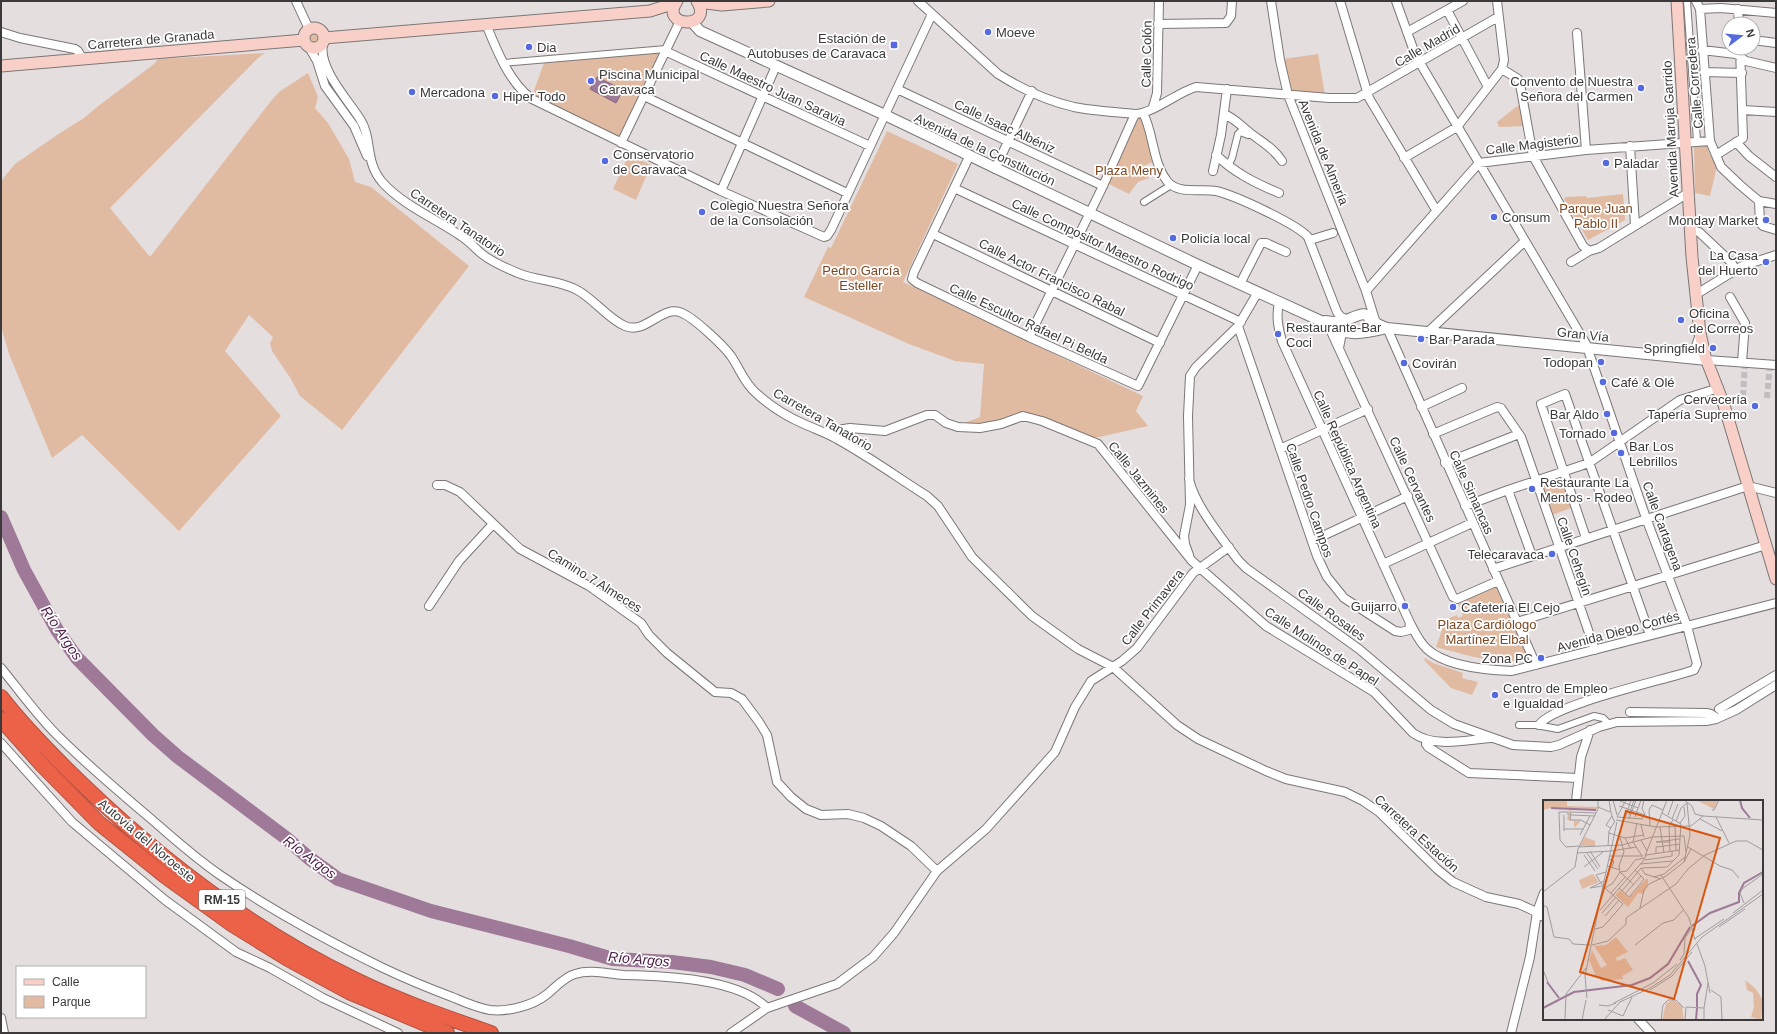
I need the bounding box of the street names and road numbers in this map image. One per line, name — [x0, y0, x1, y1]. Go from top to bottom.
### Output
street label: Calle Colón — [1138, 20, 1155, 88]
street label: Calle Madrid — [1392, 21, 1463, 70]
street label: Carretera de Granada — [87, 26, 216, 53]
street label: Calle Corredera — [1683, 36, 1706, 129]
street label: Calle Maestro Juan Saravia — [697, 48, 849, 129]
street label: Avenida Maruja Garrido — [1659, 60, 1682, 198]
street label: Calle Isaac Albéniz — [952, 96, 1058, 156]
street label: Avenida de Almería — [1296, 97, 1352, 208]
street label: Avenida de la Constitución — [912, 110, 1058, 189]
street label: Calle Magisterio — [1485, 131, 1579, 158]
street label: Carretera Tanatorio — [407, 185, 508, 260]
street label: Calle Compositor Maestro Rodrigo — [1009, 196, 1196, 293]
street label: Calle Actor Francisco Rabal — [976, 236, 1127, 319]
street label: Calle Escultor Rafael Pi Belda — [947, 280, 1111, 367]
street label: Gran Vía — [1556, 324, 1610, 345]
street label: Carretera Tanatorio — [771, 385, 875, 454]
street label: Calle República Argentina — [1310, 388, 1385, 531]
street label: Calle Cervantes — [1386, 434, 1439, 525]
street label: Calle Jazmines — [1105, 438, 1172, 517]
street label: Calle Pedro Campos — [1283, 441, 1336, 560]
street label: Calle Simancas — [1446, 448, 1497, 537]
street label: Calle Cartagena — [1639, 479, 1686, 574]
street label: Calle Cehegín — [1554, 515, 1595, 598]
street label: Camino 7 Almeces — [545, 545, 645, 616]
street label: Calle Primavera — [1118, 566, 1187, 648]
street label: Calle Rosales — [1295, 585, 1369, 644]
street label: Calle Molinos de Papel — [1262, 604, 1382, 689]
street label: Avenida Diego Cortés — [1555, 608, 1682, 655]
street label: Carretera Estación — [1371, 792, 1462, 875]
street label: Autovía del Noroeste — [95, 796, 198, 885]
road number: RM-15 — [199, 890, 245, 910]

